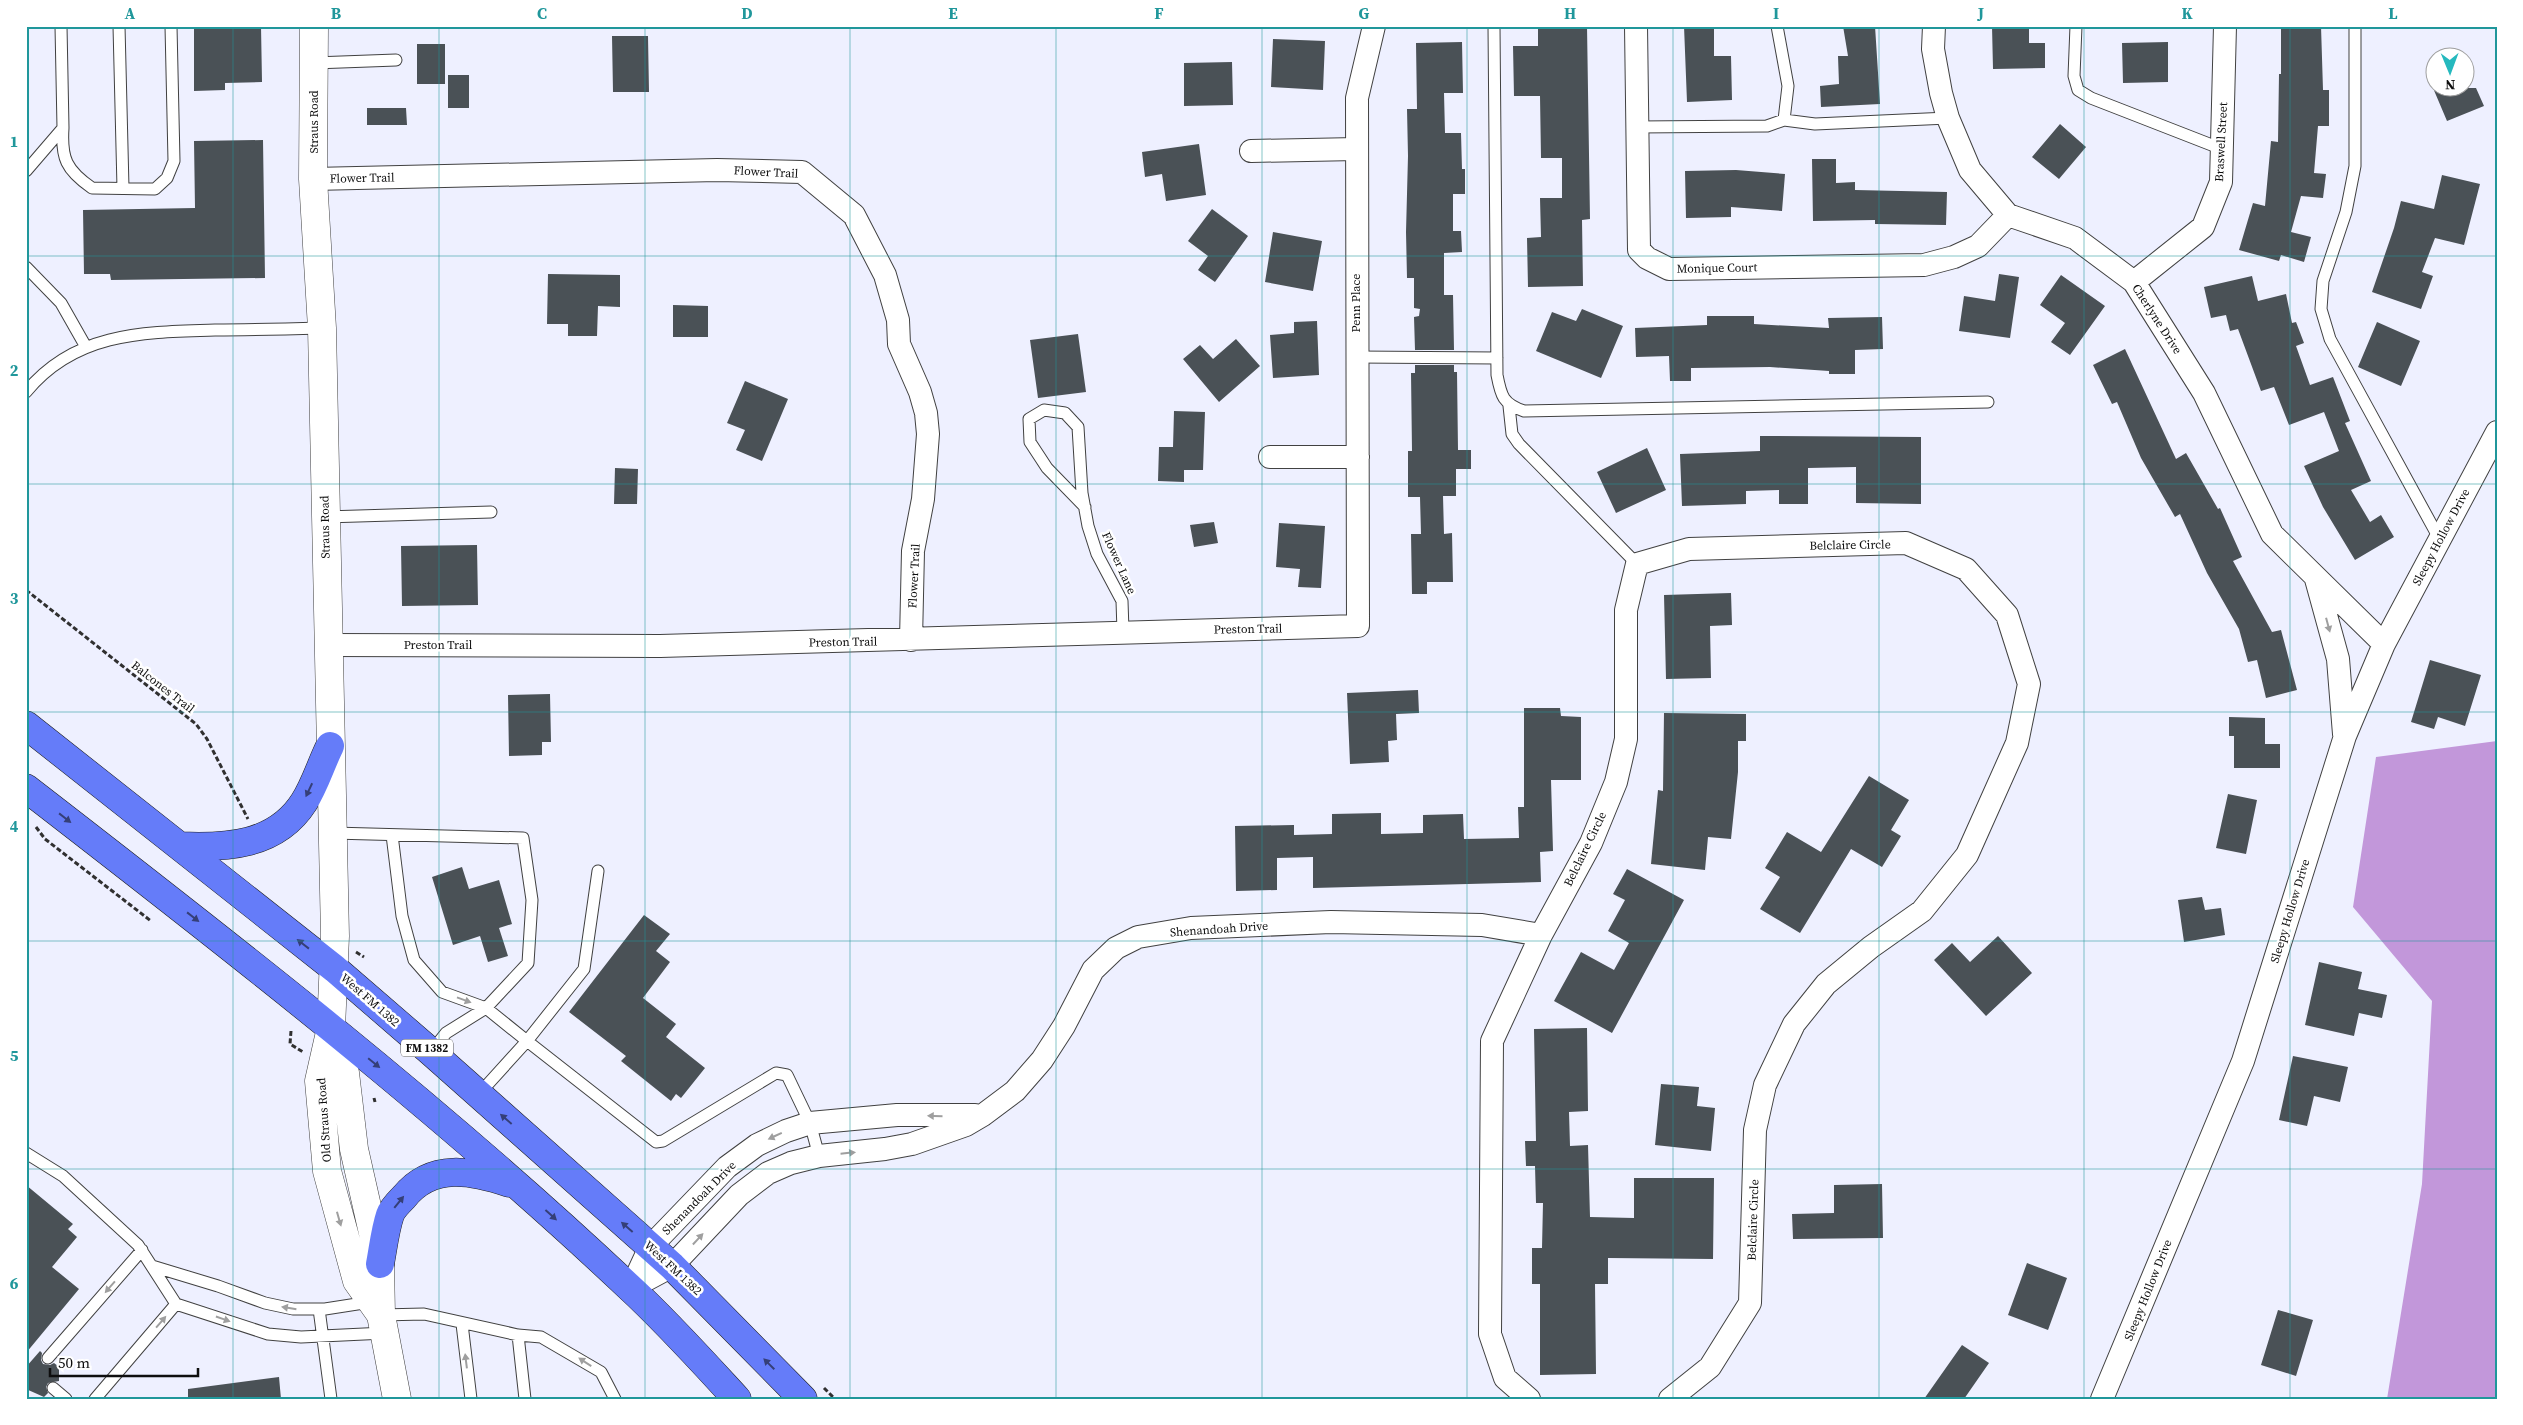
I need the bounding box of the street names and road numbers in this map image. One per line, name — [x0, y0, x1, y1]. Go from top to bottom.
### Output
street label: Straus Road — [306, 90, 322, 154]
street label: Braswell Street — [2211, 102, 2231, 182]
street label: Flower Trail — [733, 162, 799, 182]
street label: Flower Trail — [329, 169, 395, 187]
street label: Monique Court — [1676, 259, 1758, 277]
street label: Penn Place — [1348, 274, 1364, 332]
street label: Cherlyne Drive — [2128, 281, 2186, 357]
street label: Sleepy Hollow Drive — [2409, 486, 2473, 588]
street label: Straus Road — [316, 495, 334, 559]
street label: Flower Lane — [1098, 529, 1140, 597]
street label: Belclaire Circle — [1809, 536, 1891, 554]
street label: Flower Trail — [904, 543, 924, 609]
street label: Preston Trail — [1214, 620, 1283, 638]
street label: Preston Trail — [809, 633, 878, 651]
street label: Preston Trail — [404, 637, 473, 653]
street label: Balcones Trail — [128, 657, 198, 717]
street label: Belclaire Circle — [1560, 809, 1610, 889]
street label: Sleepy Hollow Drive — [2267, 857, 2313, 965]
street label: Shenandoah Drive — [1169, 918, 1269, 940]
street label: West FM 1382 — [337, 970, 403, 1030]
road number: FM 1382 — [401, 1040, 453, 1056]
street label: Old Straus Road — [313, 1077, 335, 1163]
street label: Shenandoah Drive — [659, 1158, 739, 1238]
street label: Belclaire Circle — [1744, 1179, 1762, 1261]
street label: West FM 1382 — [641, 1237, 705, 1299]
street label: Sleepy Hollow Drive — [2120, 1237, 2176, 1343]

